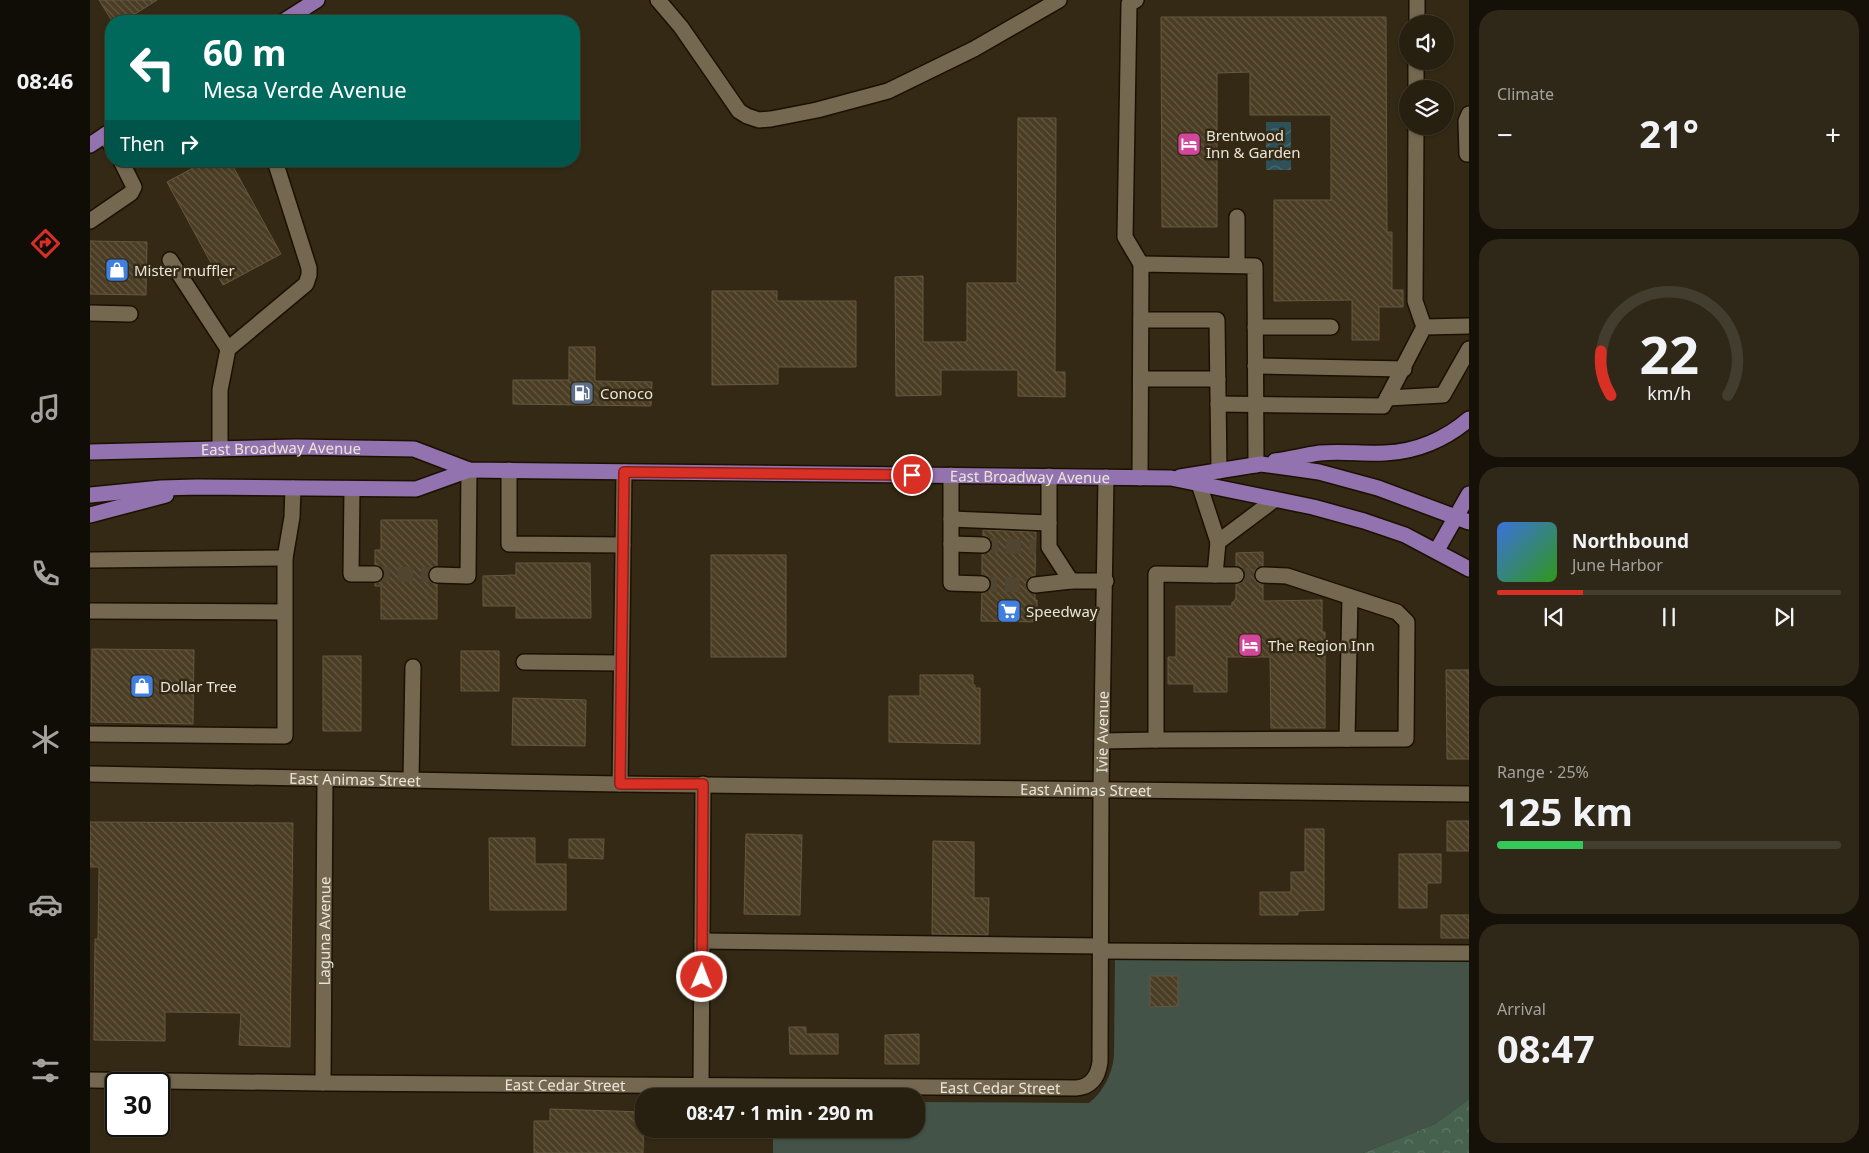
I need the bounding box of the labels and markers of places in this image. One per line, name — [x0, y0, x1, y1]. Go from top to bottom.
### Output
place label: Brentwood Inn & Garden — [1206, 125, 1301, 162]
hotel icon: Brentwood Inn & Garden — [1176, 131, 1202, 157]
shop icon: Mister muffler — [104, 257, 130, 283]
place label: Mister muffler — [134, 260, 235, 280]
fuel station icon: Conoco — [569, 380, 595, 406]
place label: Conoco — [600, 383, 653, 403]
pin — [891, 454, 933, 496]
supermarket icon: Speedway — [996, 598, 1022, 624]
place label: Speedway — [1026, 601, 1098, 621]
hotel icon: The Region Inn — [1237, 632, 1263, 658]
place label: The Region Inn — [1268, 635, 1375, 655]
shop icon: Dollar Tree — [129, 673, 155, 699]
place label: Dollar Tree — [160, 676, 237, 696]

